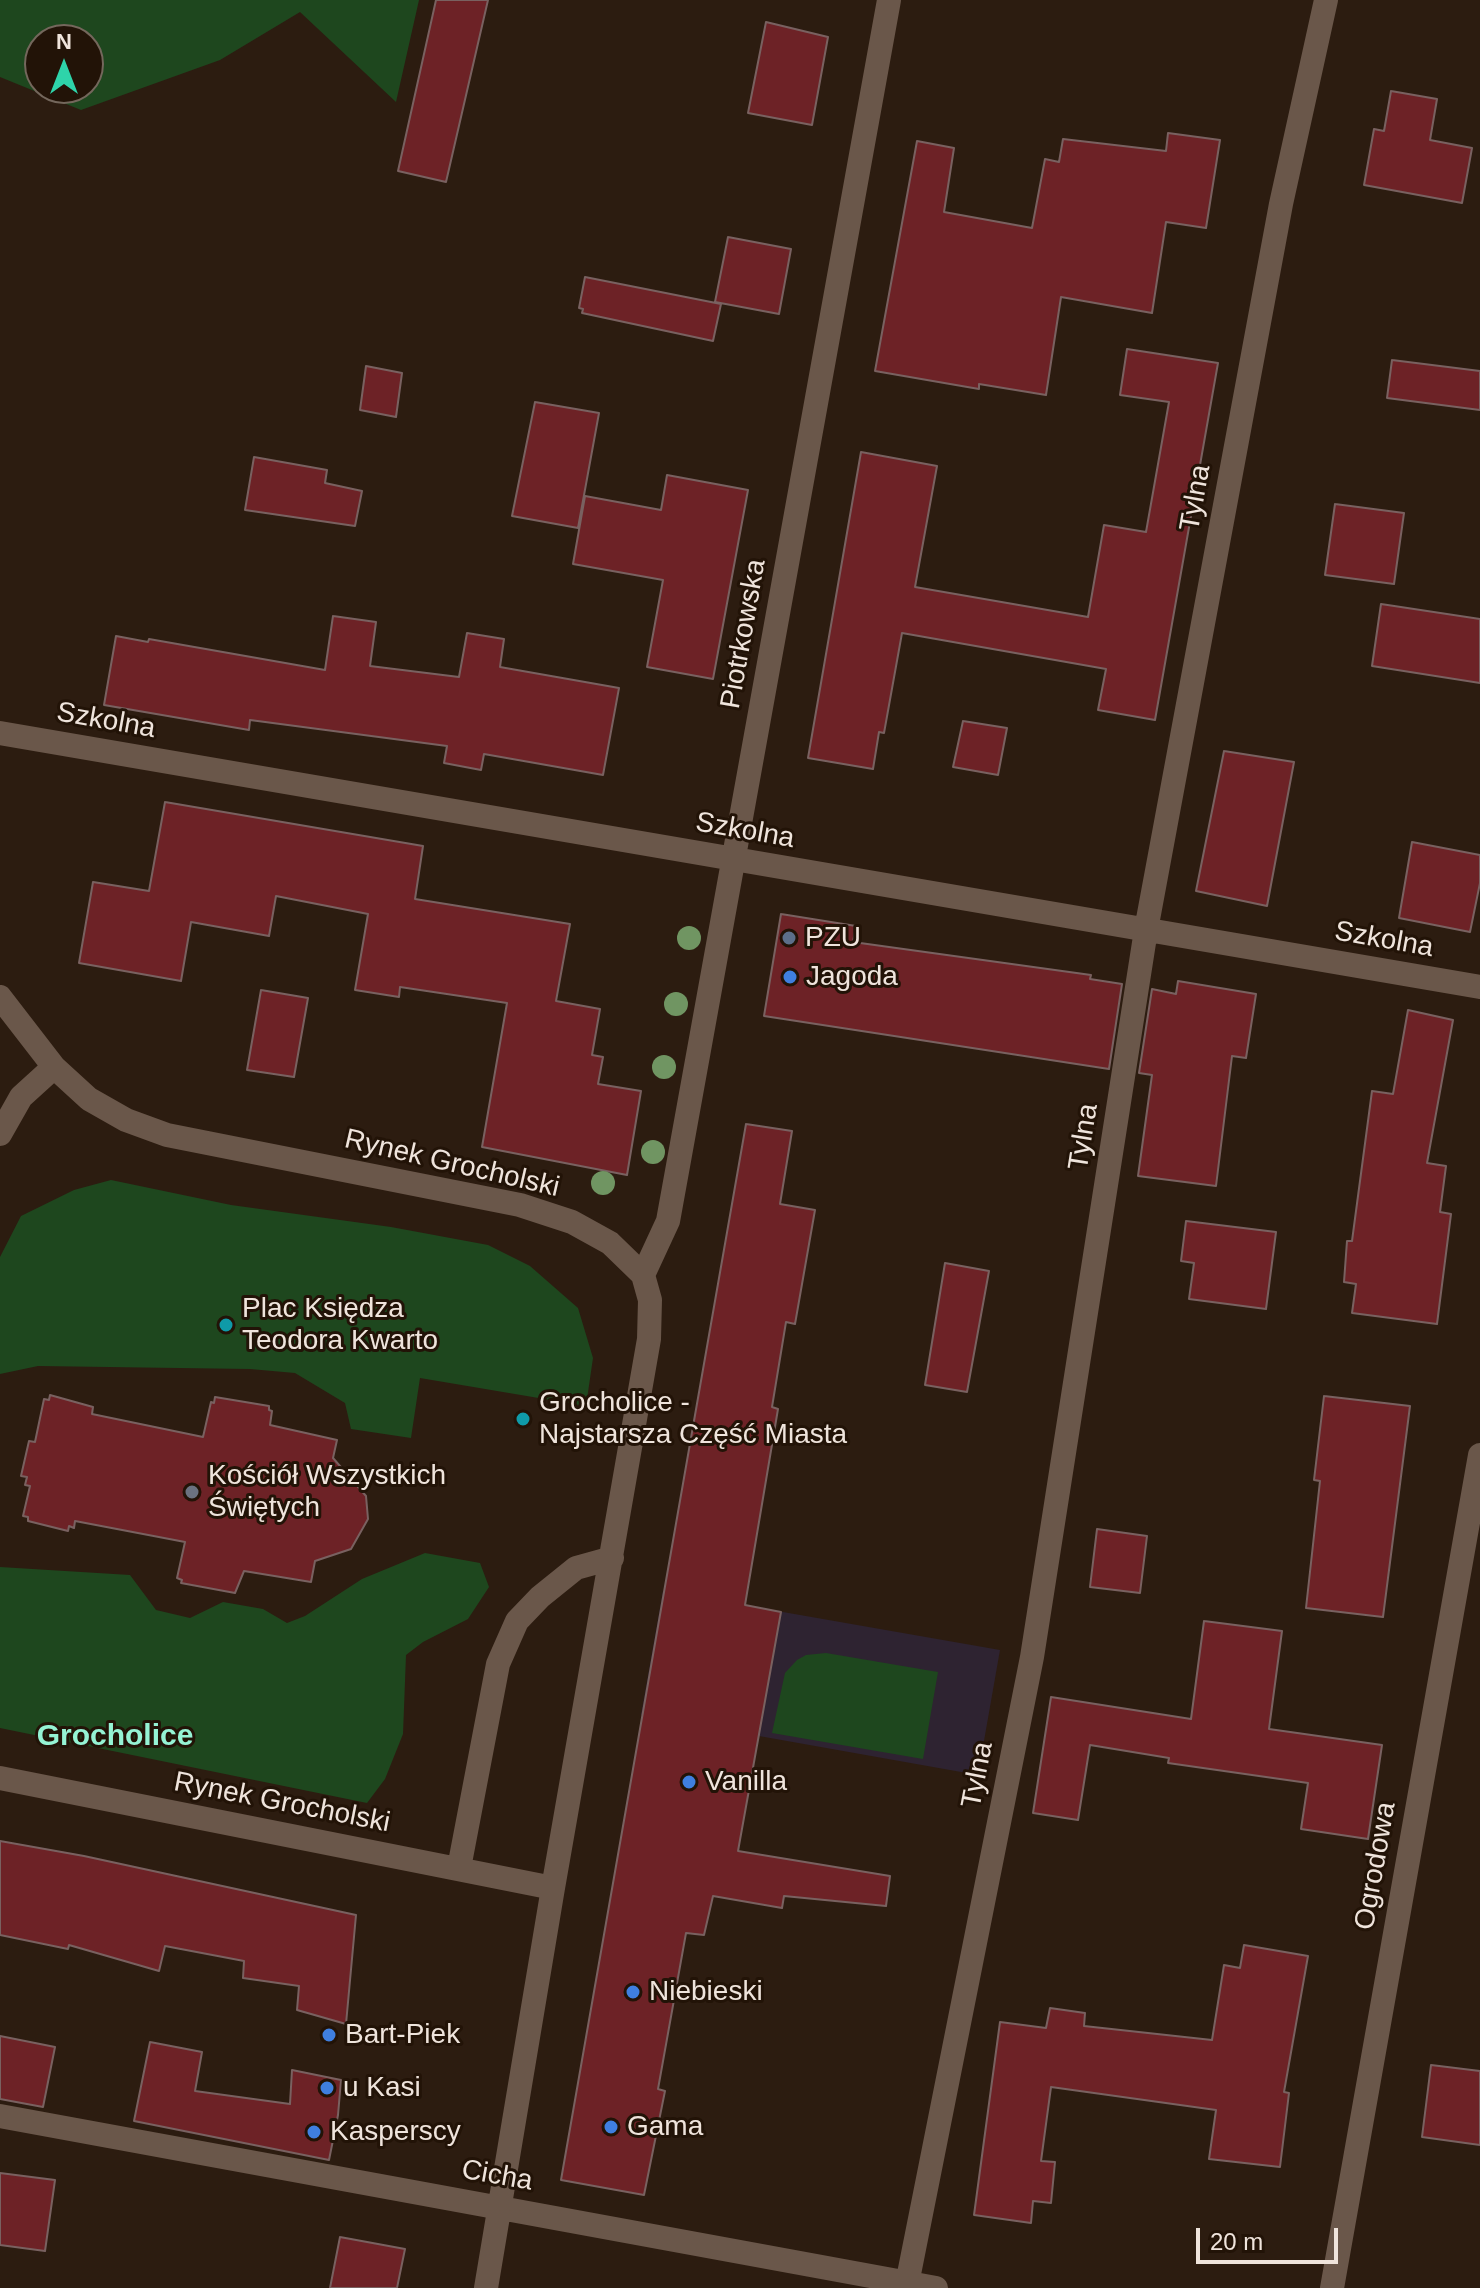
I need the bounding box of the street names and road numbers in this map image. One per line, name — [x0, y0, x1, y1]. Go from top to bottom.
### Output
street label: Tylna — [1174, 462, 1218, 534]
street label: Piotrkowska — [714, 557, 774, 711]
street label: Szkolna — [54, 696, 158, 746]
street label: Szkolna — [693, 806, 797, 856]
street label: Szkolna — [1332, 915, 1436, 965]
street label: Tylna — [1062, 1101, 1106, 1173]
street label: Rynek Grocholski — [341, 1123, 563, 1205]
street label: Tylna — [955, 1739, 1001, 1811]
street label: Rynek Grocholski — [171, 1766, 393, 1840]
street label: Ogrodowa — [1348, 1799, 1404, 1933]
street label: Cicha — [459, 2153, 535, 2199]

